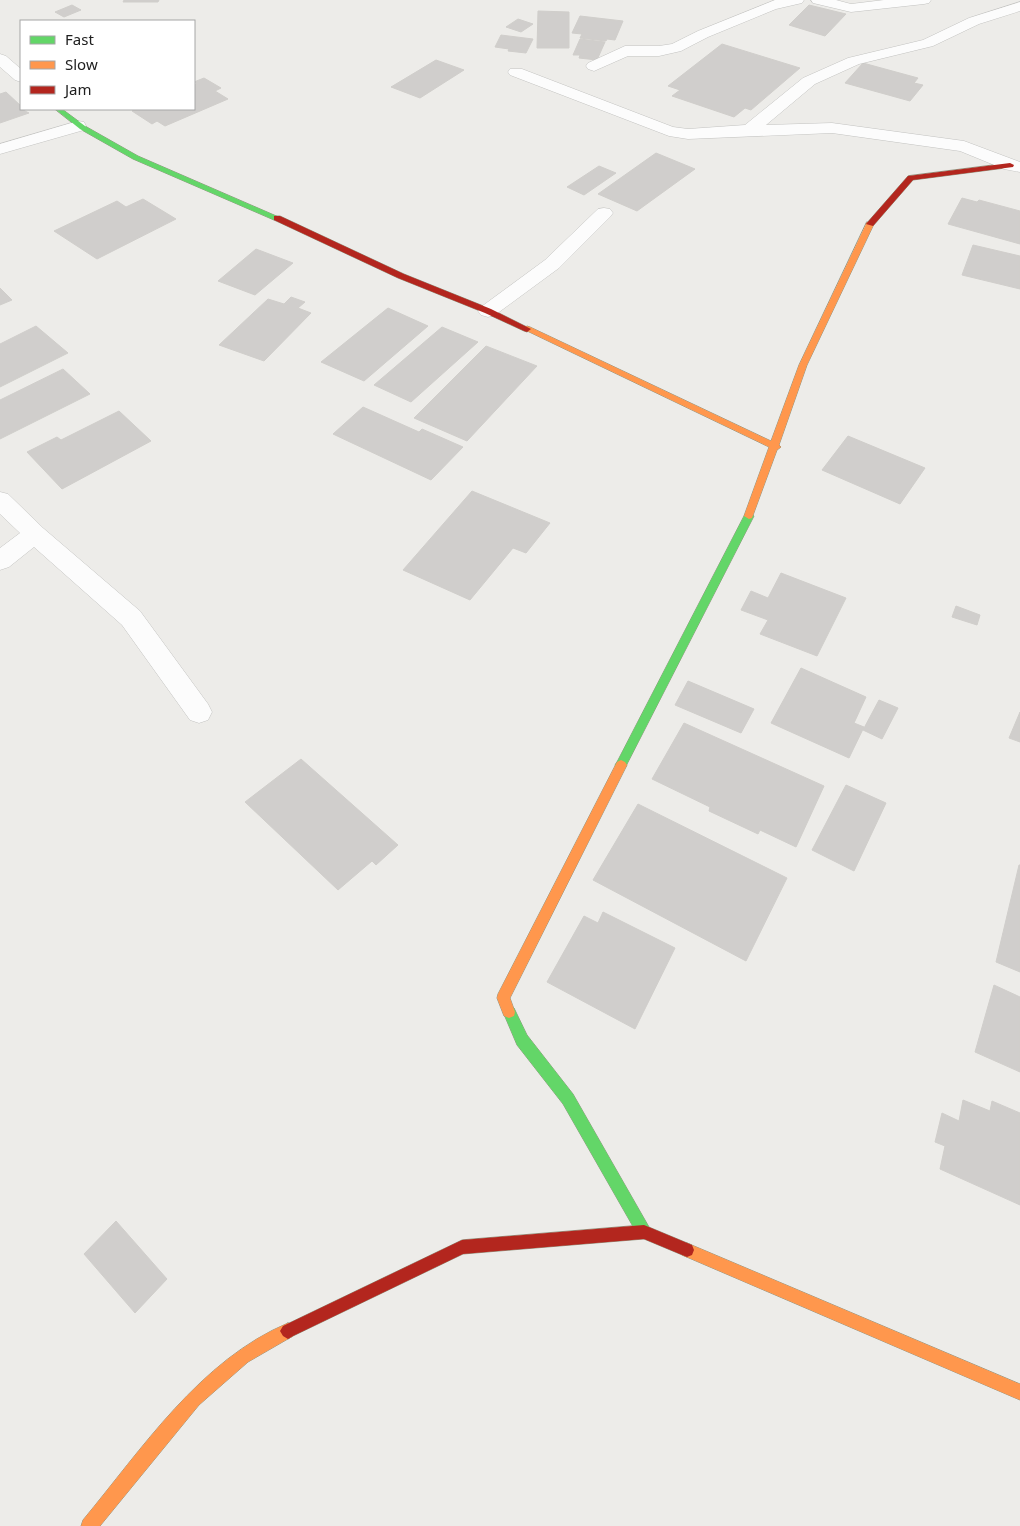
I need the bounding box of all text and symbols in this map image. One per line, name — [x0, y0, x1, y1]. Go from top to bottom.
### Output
legend — [20, 20, 195, 110]
text: Fast — [65, 29, 94, 49]
text: Slow — [65, 54, 98, 74]
text: Jam — [63, 79, 92, 99]

